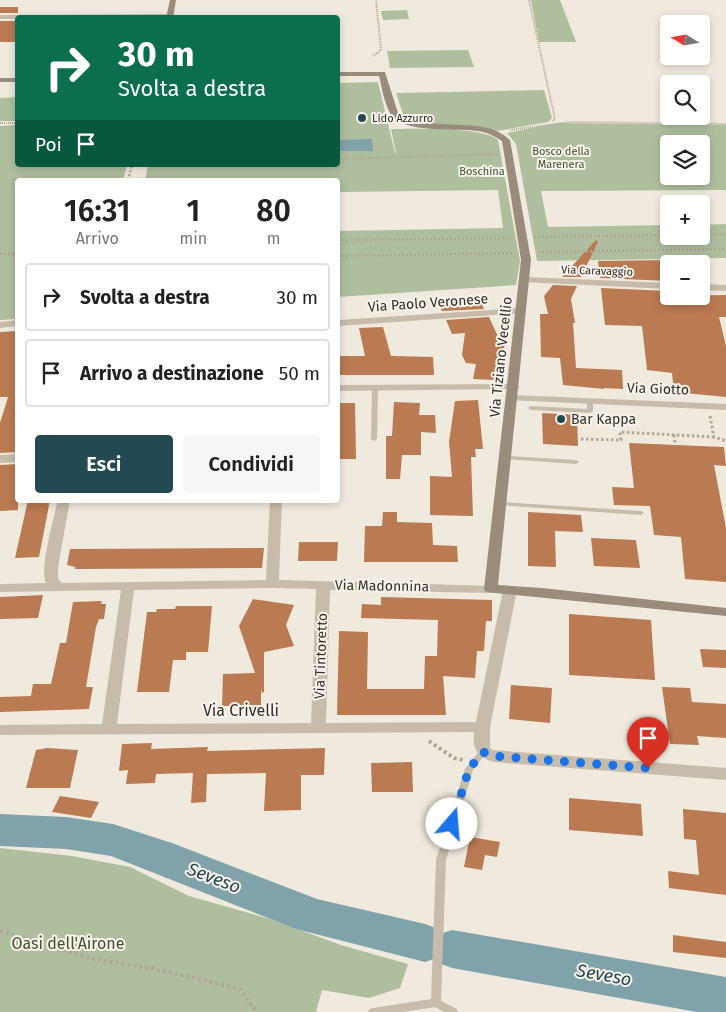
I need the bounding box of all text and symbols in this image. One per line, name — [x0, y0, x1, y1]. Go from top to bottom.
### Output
north arrow — [660, 15, 710, 65]
map controls — [660, 15, 710, 305]
text: 30 m — [118, 33, 195, 75]
icon: right — [35, 35, 100, 100]
text: Svolta a destra — [118, 75, 266, 102]
button: search — [660, 75, 710, 125]
marker: Lido Azzurro — [356, 112, 368, 124]
place label: Lido Azzurro — [372, 112, 433, 125]
icon: arrive — [72, 130, 100, 158]
text: Poi — [35, 133, 62, 156]
button: layers — [660, 135, 710, 185]
park label: Bosco della Marenera — [532, 145, 590, 171]
park label: Boschina — [459, 165, 505, 178]
text: 16:31 — [64, 193, 131, 229]
text: 1 — [187, 193, 200, 229]
text: 80 — [256, 193, 291, 229]
button: + — [660, 195, 710, 245]
text: Arrivo — [76, 229, 119, 248]
text: min — [180, 229, 207, 248]
text: m — [267, 229, 280, 248]
button: − — [660, 255, 710, 305]
street label: Via Caravaggio — [561, 263, 633, 279]
icon: right — [37, 283, 65, 311]
text: Svolta a destra — [80, 286, 210, 309]
text: 30 m — [277, 286, 318, 309]
street label: Via Paolo Veronese — [367, 290, 489, 316]
street label: Via Tiziano Vecellio — [486, 296, 516, 418]
icon: arrive — [37, 359, 65, 387]
text: Arrivo a destinazione — [80, 362, 264, 385]
text: 50 m — [279, 362, 320, 385]
street label: Via Giotto — [627, 379, 689, 399]
place label: Bar Kappa — [571, 411, 636, 428]
marker: Bar Kappa — [555, 413, 567, 425]
button: Esci — [35, 435, 173, 493]
button: Condividi — [183, 435, 320, 493]
street label: Via Madonnina — [335, 577, 429, 595]
street label: Via Tintoretto — [311, 613, 331, 699]
street label: Via Crivelli — [203, 701, 279, 720]
pin — [627, 717, 669, 768]
icon: arrive — [634, 724, 662, 752]
position arrow — [425, 797, 477, 849]
water label: Seveso — [183, 857, 244, 898]
park label: Oasi dell'Airone — [12, 934, 124, 953]
water label: Seveso — [574, 959, 633, 991]

